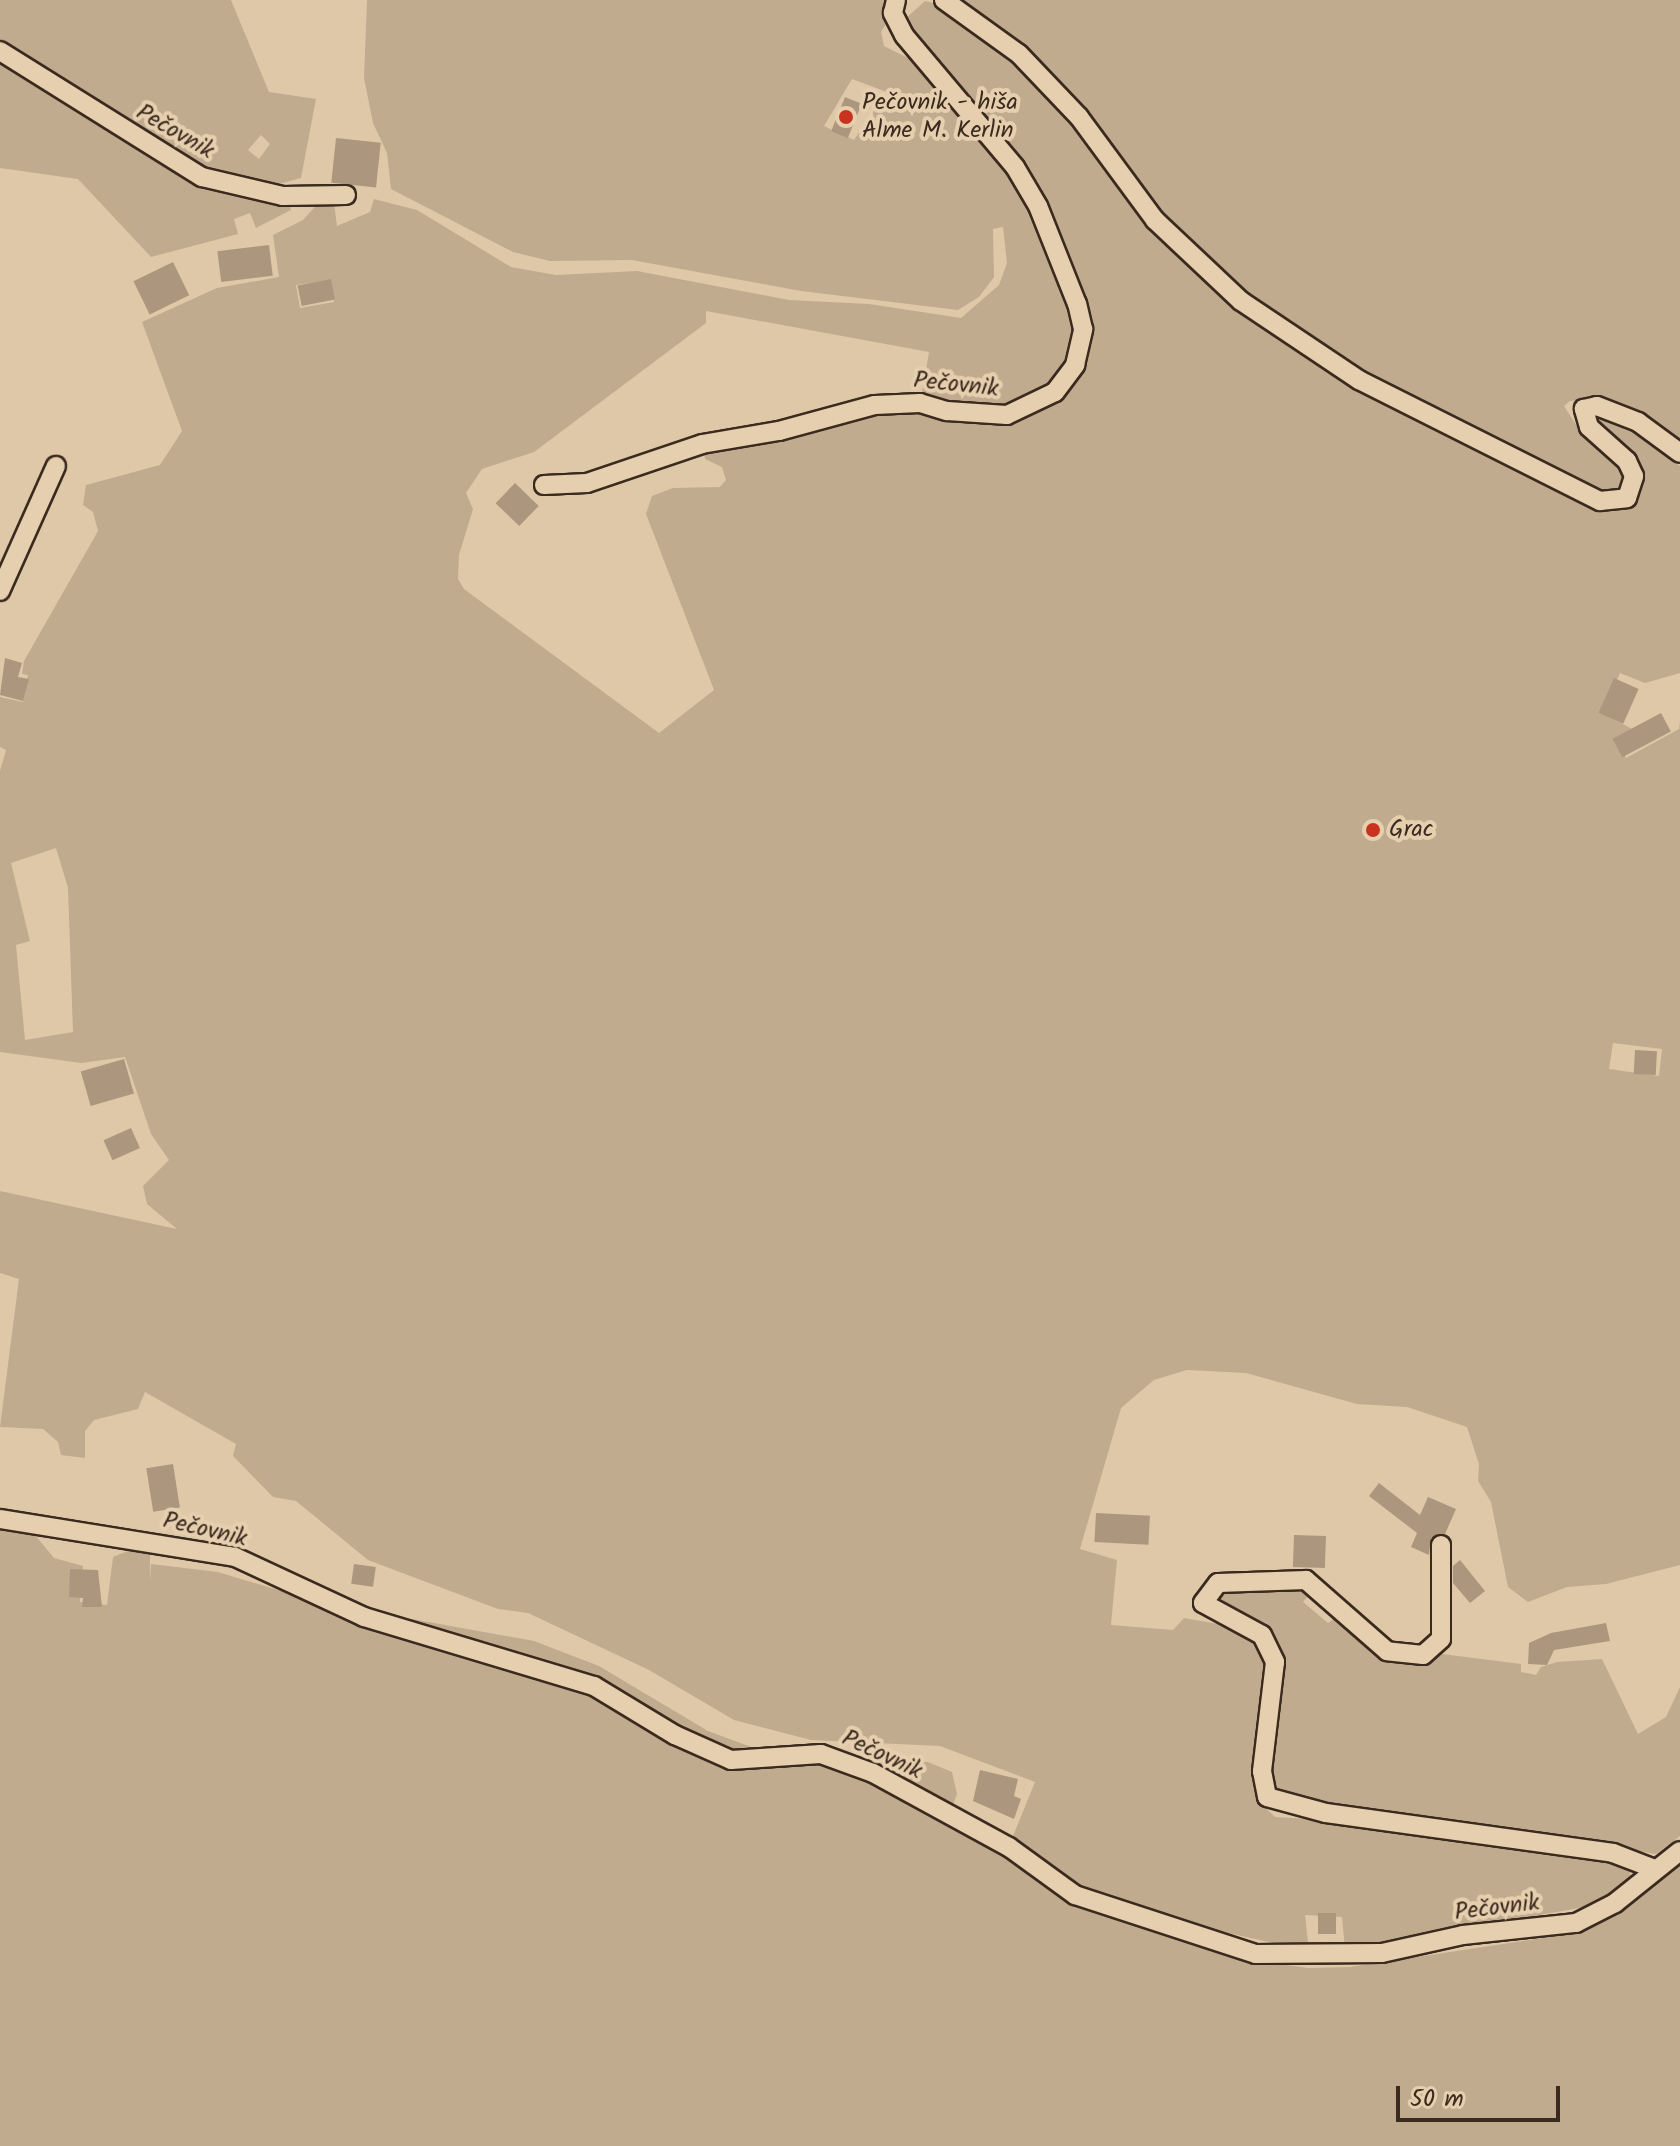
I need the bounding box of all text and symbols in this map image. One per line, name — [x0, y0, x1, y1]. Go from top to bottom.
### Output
place label: Pečovnik - hiša Alme M. Kerlin — [862, 89, 1018, 145]
street label: Pečovnik — [131, 98, 219, 166]
marker: Pečovnik - hiša Alme M. Kerlin — [837, 108, 855, 126]
street label: Pečovnik — [912, 366, 1000, 404]
place label: Grac — [1389, 816, 1434, 844]
marker: Grac — [1364, 821, 1382, 839]
street label: Pečovnik — [160, 1506, 250, 1554]
street label: Pečovnik — [837, 1724, 927, 1786]
street label: Pečovnik — [1453, 1889, 1541, 1927]
scale bar — [1400, 2070, 1564, 2120]
text: 50 m — [1410, 2080, 1464, 2119]

